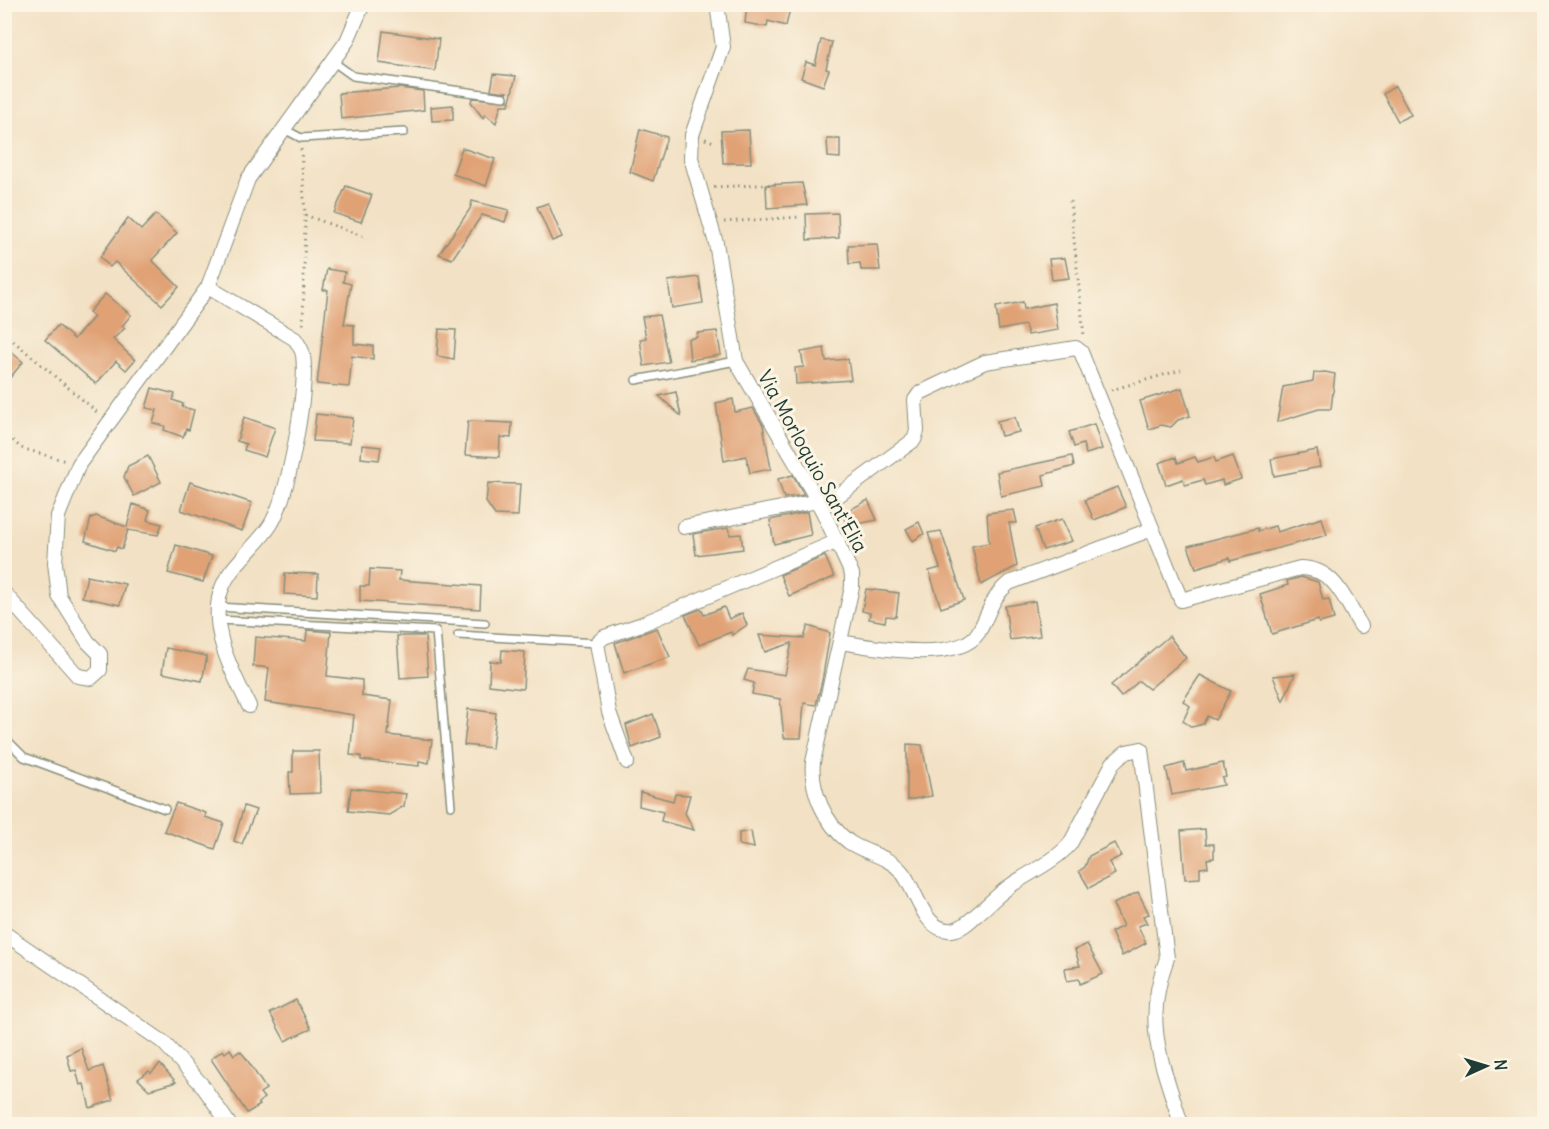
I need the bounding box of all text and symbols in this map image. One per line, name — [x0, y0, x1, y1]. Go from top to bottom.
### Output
street label: Via Morloquio Sant'Elia — [753, 366, 873, 556]
north arrow — [1456, 1036, 1516, 1096]
text: N — [1491, 1059, 1511, 1071]

